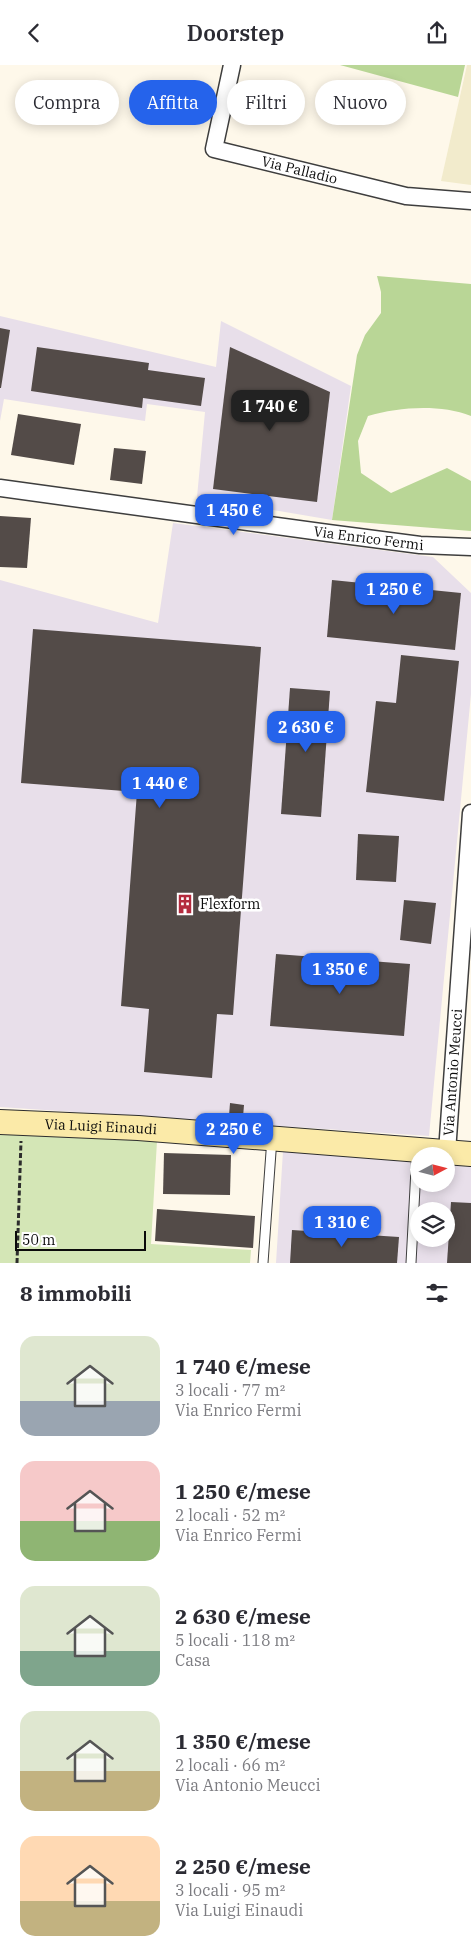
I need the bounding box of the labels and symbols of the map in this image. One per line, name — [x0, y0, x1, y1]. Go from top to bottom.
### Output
street label: Via Palladio — [260, 152, 339, 188]
pin: 1 740 € — [224, 389, 316, 432]
pin: 1 450 € — [188, 493, 280, 536]
street label: Via Enrico Fermi — [312, 522, 424, 554]
pin: 1 250 € — [348, 573, 440, 615]
pin: 2 630 € — [260, 711, 352, 753]
pin: 1 440 € — [114, 767, 206, 809]
building icon: Flexform — [174, 893, 196, 915]
place label: Flexform — [200, 895, 260, 913]
pin: 1 350 € — [294, 953, 386, 995]
street label: Via Antonio Meucci — [439, 1008, 466, 1136]
pin: 2 250 € — [188, 1113, 280, 1155]
street label: Via Luigi Einaudi — [44, 1115, 158, 1138]
north arrow — [410, 1147, 455, 1193]
pin: 1 310 € — [296, 1205, 388, 1248]
scale bar — [15, 1228, 146, 1251]

